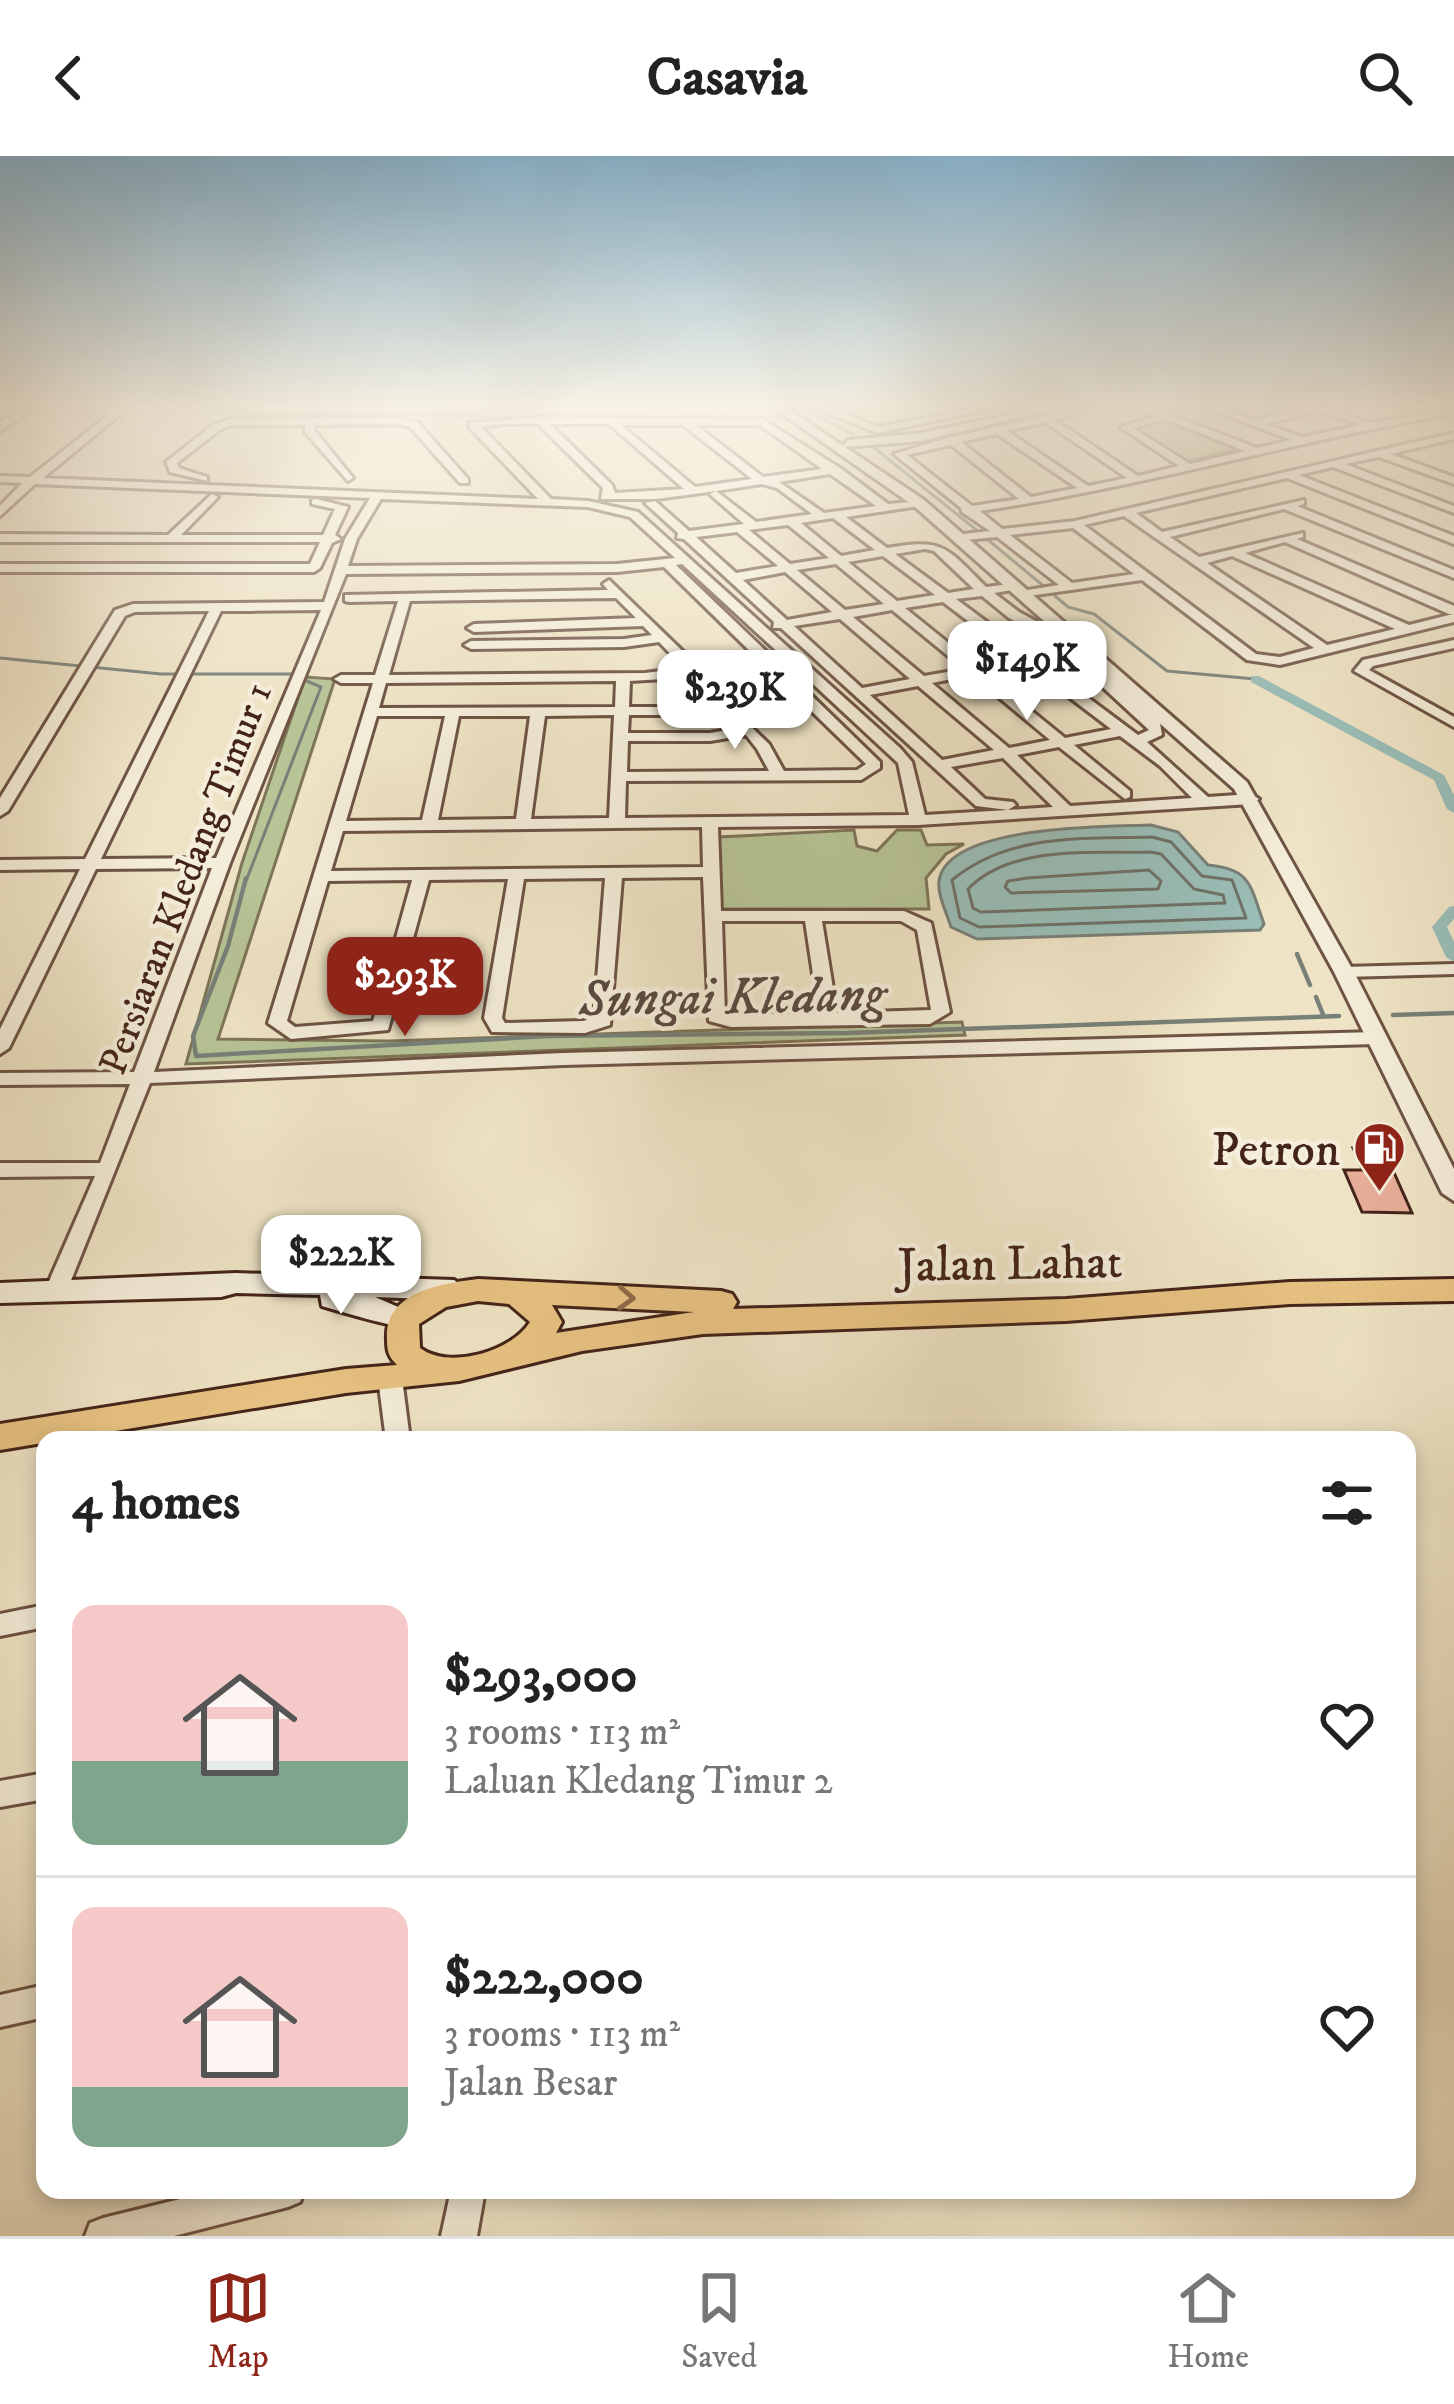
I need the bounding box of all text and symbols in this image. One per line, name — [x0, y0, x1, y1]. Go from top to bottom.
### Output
icon: back — [36, 45, 102, 111]
text: Casavia — [647, 45, 807, 112]
icon: search — [1352, 45, 1418, 111]
pin: $149K — [943, 621, 1111, 723]
text: $149K — [975, 635, 1079, 684]
pin: $239K — [651, 650, 819, 752]
text: $239K — [684, 664, 786, 713]
street label: Persiaran Kledang Timur 1 — [89, 676, 284, 1082]
pin: $293K — [321, 937, 489, 1039]
text: $293K — [354, 951, 456, 1000]
water label: Sungai Kledang — [577, 963, 890, 1033]
fuel station icon: Petron — [1351, 1120, 1407, 1194]
place label: Petron — [1211, 1121, 1340, 1181]
pin: $222K — [257, 1215, 425, 1317]
text: $222K — [288, 1229, 394, 1278]
street label: Jalan Lahat — [893, 1233, 1123, 1297]
one-way arrow — [617, 1285, 636, 1311]
icon: filters — [1314, 1470, 1380, 1536]
text: 4 homes — [72, 1471, 240, 1535]
text: $293,000 — [444, 1644, 637, 1708]
icon: home — [168, 1653, 312, 1797]
icon: heart — [1314, 1692, 1380, 1758]
text: 3 rooms · 113 m² — [444, 1708, 680, 1757]
text: Laluan Kledang Timur 2 — [444, 1757, 833, 1806]
text: $222,000 — [444, 1946, 644, 2010]
icon: home — [168, 1955, 312, 2099]
icon: heart — [1314, 1994, 1380, 2060]
text: 3 rooms · 113 m² — [444, 2010, 680, 2059]
text: Jalan Besar — [444, 2059, 617, 2108]
tab: Map — [205, 2265, 271, 2378]
tab: Saved — [681, 2265, 757, 2378]
tab: Home — [1167, 2265, 1249, 2378]

